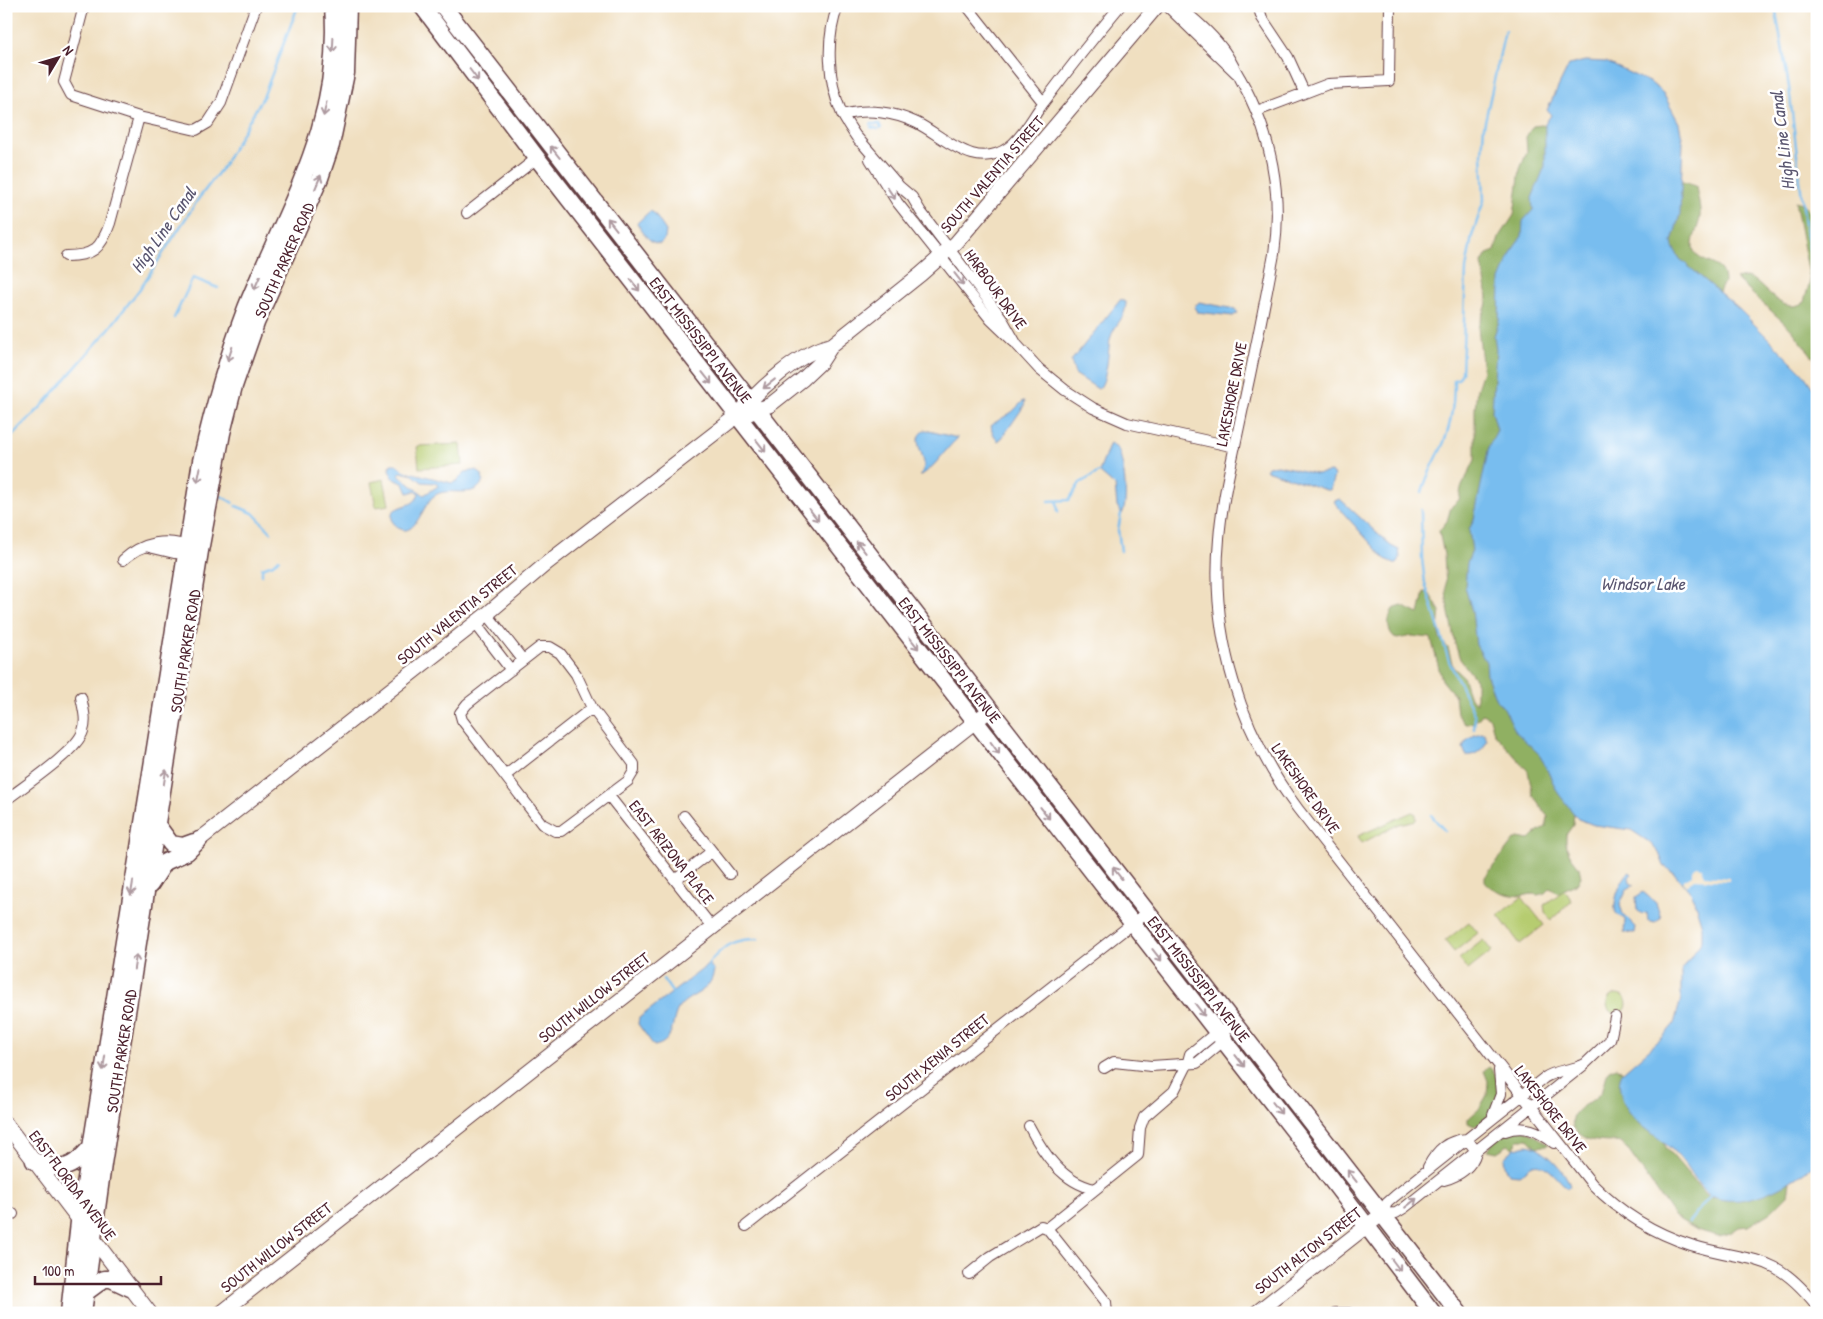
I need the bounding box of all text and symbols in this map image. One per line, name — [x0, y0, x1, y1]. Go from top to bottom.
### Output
north arrow — [32, 32, 82, 82]
one-way arrow — [329, 36, 338, 52]
text: N — [59, 41, 79, 59]
one-way arrow — [469, 68, 479, 82]
water label: High Line Canal — [1763, 89, 1800, 192]
one-way arrow — [320, 101, 330, 117]
street label: SOUTH VALENTIA STREET — [935, 110, 1049, 237]
one-way arrow — [550, 145, 561, 158]
one-way arrow — [314, 175, 324, 190]
water label: High Line Canal — [124, 181, 202, 278]
one-way arrow — [886, 186, 896, 200]
street label: SOUTH PARKER ROAD — [249, 198, 320, 321]
one-way arrow — [606, 218, 617, 231]
street label: HARBOUR DRIVE — [959, 245, 1033, 333]
street label: EAST MISSISSIPPI AVENUE — [645, 272, 757, 408]
one-way arrow — [954, 272, 964, 286]
one-way arrow — [252, 275, 262, 290]
one-way arrow — [629, 278, 640, 291]
street label: LAKESHORE DRIVE — [1210, 340, 1252, 448]
one-way arrow — [225, 346, 234, 362]
one-way arrow — [702, 371, 713, 384]
one-way arrow — [763, 378, 776, 389]
one-way arrow — [755, 439, 766, 452]
one-way arrow — [193, 466, 203, 482]
one-way arrow — [809, 508, 819, 522]
one-way arrow — [856, 540, 866, 554]
street label: SOUTH VALENTIA STREET — [392, 558, 522, 669]
water label: Windsor Lake — [1601, 571, 1686, 596]
street label: SOUTH PARKER ROAD — [164, 587, 206, 714]
street label: EAST MISSISSIPPI AVENUE — [894, 592, 1006, 728]
one-way arrow — [909, 636, 919, 650]
street label: LAKESHORE DRIVE — [1267, 738, 1345, 838]
one-way arrow — [990, 741, 1000, 755]
one-way arrow — [160, 770, 170, 786]
street label: EAST ARIZONA PLACE — [624, 795, 720, 909]
one-way arrow — [1039, 806, 1050, 819]
one-way arrow — [1111, 867, 1122, 880]
one-way arrow — [127, 879, 137, 895]
street label: EAST MISSISSIPPI AVENUE — [1143, 911, 1255, 1047]
street label: SOUTH WILLOW STREET — [534, 946, 655, 1047]
one-way arrow — [1152, 948, 1163, 961]
one-way arrow — [131, 954, 141, 970]
street label: SOUTH PARKER ROAD — [100, 987, 142, 1114]
one-way arrow — [1194, 1003, 1205, 1016]
street label: SOUTH XENIA STREET — [880, 1008, 994, 1106]
one-way arrow — [1234, 1054, 1245, 1067]
one-way arrow — [99, 1055, 109, 1071]
street label: LAKESHORE DRIVE — [1510, 1061, 1592, 1157]
one-way arrow — [1271, 1102, 1282, 1115]
street label: EAST FLORIDA AVENUE — [24, 1125, 122, 1245]
one-way arrow — [1346, 1170, 1357, 1183]
street label: SOUTH WILLOW STREET — [216, 1196, 337, 1297]
one-way arrow — [1404, 1197, 1417, 1208]
street label: SOUTH ALTON STREET — [1250, 1201, 1366, 1299]
scale bar — [35, 1254, 161, 1286]
one-way arrow — [1391, 1258, 1402, 1271]
text: 100 m — [42, 1260, 75, 1281]

